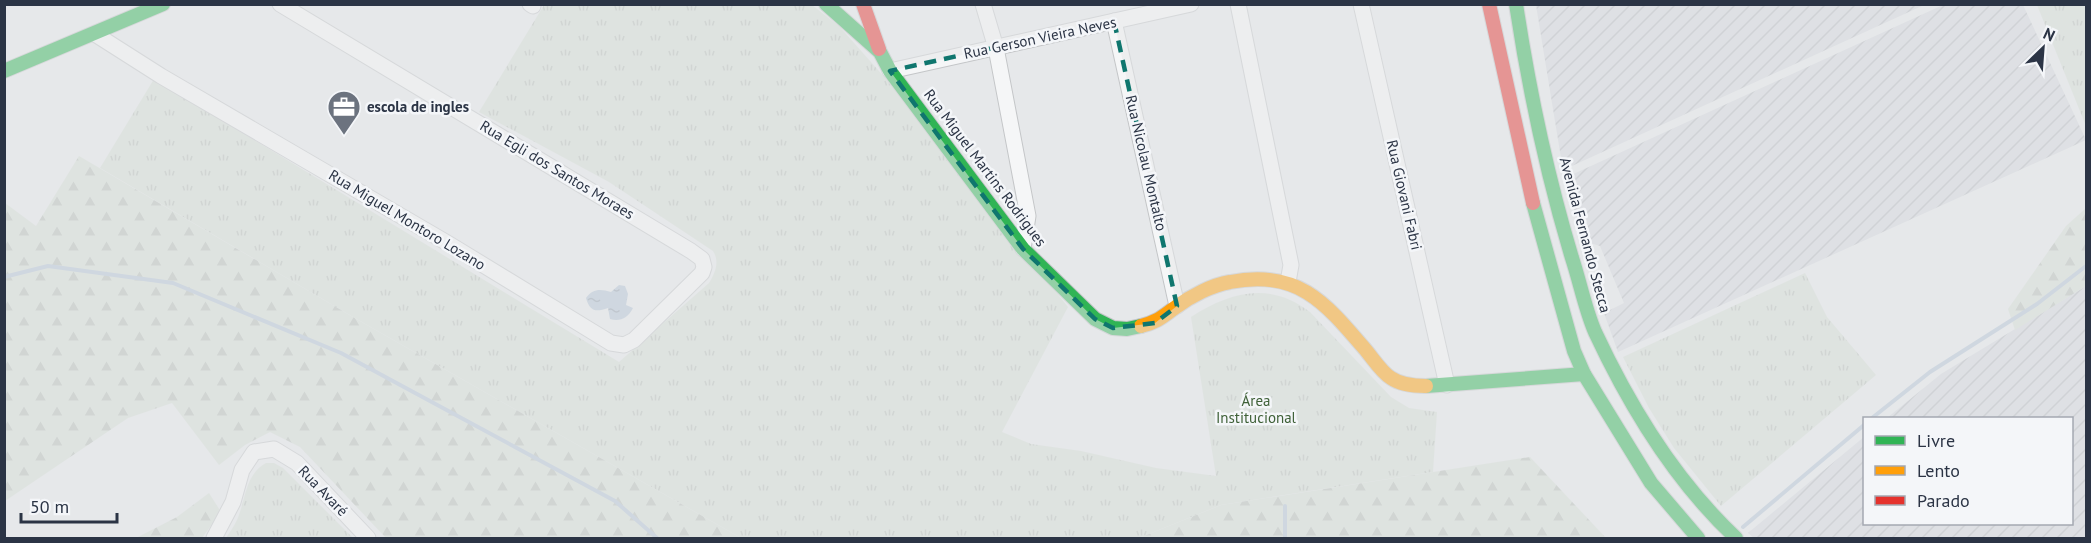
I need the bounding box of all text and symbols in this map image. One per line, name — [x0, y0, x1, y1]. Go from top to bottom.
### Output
street label: Rua Gerson Vieira Neves — [962, 12, 1118, 63]
north arrow — [2013, 18, 2073, 78]
text: N — [2040, 23, 2058, 46]
street label: Rua Miguel Martins Rodrigues — [920, 85, 1051, 250]
office icon: escola de ingles — [326, 89, 362, 136]
street label: Rua Nicolau Montalto — [1122, 93, 1171, 233]
place label: escola de ingles — [367, 97, 469, 116]
street label: Rua Egli dos Santos Moraes — [477, 116, 638, 223]
street label: Rua Giovani Fabri — [1383, 138, 1426, 252]
street label: Avenida Fernando Stecca — [1556, 155, 1615, 315]
street label: Rua Miguel Montoro Lozano — [325, 165, 489, 274]
park label: Área Institucional — [1216, 391, 1297, 427]
legend — [1863, 417, 2073, 525]
text: Livre — [1917, 429, 1955, 452]
text: Lento — [1917, 459, 1960, 482]
street label: Rua Avaré — [294, 461, 352, 520]
scale bar — [21, 486, 117, 524]
text: Parado — [1917, 489, 1970, 512]
text: 50 m — [30, 495, 69, 518]

